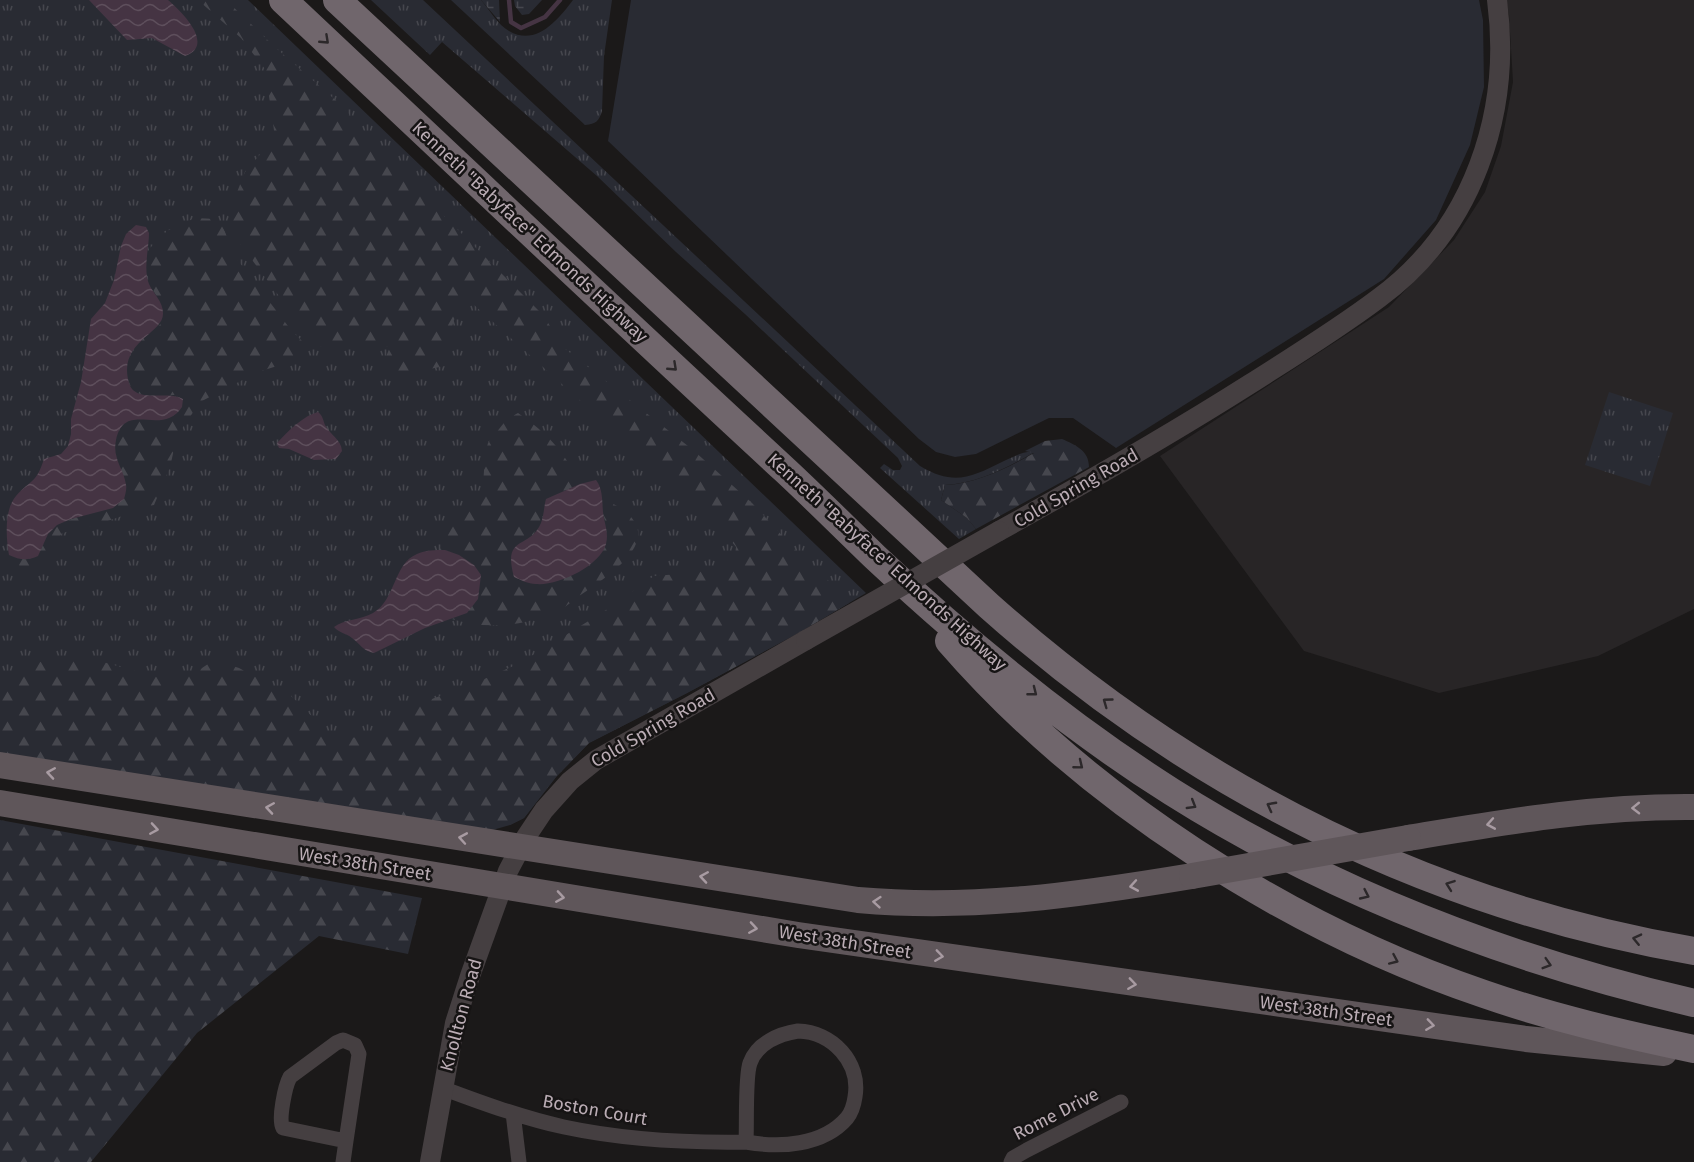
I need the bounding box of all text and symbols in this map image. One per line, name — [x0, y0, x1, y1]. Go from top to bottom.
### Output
one-way arrow — [319, 33, 329, 44]
street label: Kenneth "Babyface" Edmonds Highway — [408, 117, 653, 347]
one-way arrow — [666, 359, 677, 370]
street label: Cold Spring Road — [1010, 444, 1142, 532]
street label: Kenneth "Babyface" Edmonds Highway — [763, 449, 1011, 675]
street label: Cold Spring Road — [587, 684, 719, 772]
one-way arrow — [1026, 685, 1037, 696]
one-way arrow — [1102, 698, 1113, 709]
one-way arrow — [1072, 758, 1083, 769]
one-way arrow — [46, 768, 55, 780]
one-way arrow — [1186, 797, 1196, 809]
one-way arrow — [265, 802, 275, 814]
one-way arrow — [1267, 802, 1278, 813]
one-way arrow — [1631, 802, 1640, 814]
one-way arrow — [1486, 817, 1496, 830]
one-way arrow — [149, 823, 158, 835]
one-way arrow — [458, 833, 467, 845]
street label: West 38th Street — [297, 843, 433, 885]
one-way arrow — [700, 872, 709, 884]
one-way arrow — [1129, 879, 1139, 891]
one-way arrow — [1445, 879, 1455, 892]
one-way arrow — [1359, 887, 1370, 899]
one-way arrow — [556, 890, 565, 902]
one-way arrow — [873, 896, 882, 909]
one-way arrow — [747, 921, 757, 934]
street label: West 38th Street — [777, 921, 913, 963]
one-way arrow — [1632, 934, 1642, 947]
one-way arrow — [934, 949, 943, 961]
one-way arrow — [1387, 952, 1398, 964]
street label: Knollton Road — [435, 956, 487, 1074]
one-way arrow — [1541, 957, 1552, 969]
one-way arrow — [1127, 977, 1136, 989]
street label: West 38th Street — [1258, 991, 1394, 1031]
one-way arrow — [1425, 1019, 1434, 1031]
street label: Rome Drive — [1009, 1083, 1103, 1145]
street label: Boston Court — [541, 1090, 650, 1130]

